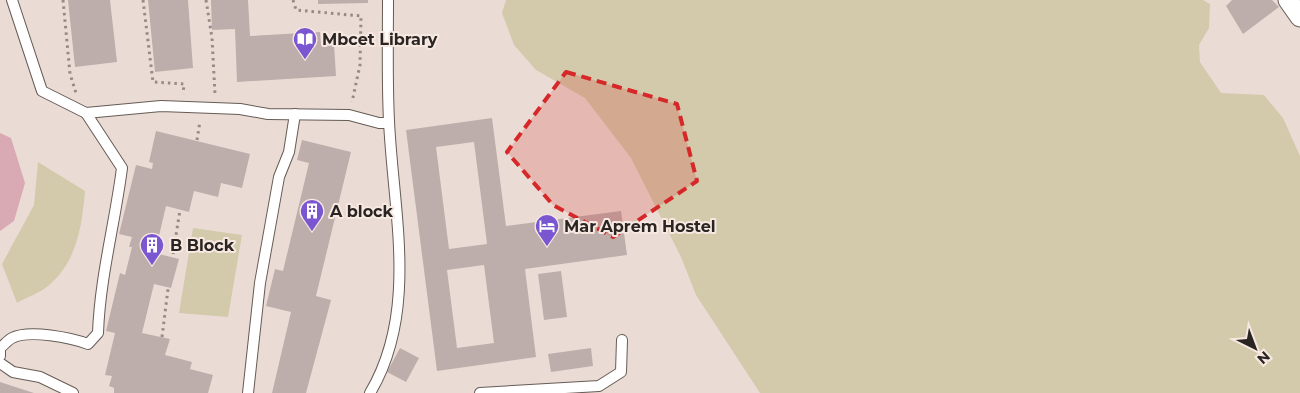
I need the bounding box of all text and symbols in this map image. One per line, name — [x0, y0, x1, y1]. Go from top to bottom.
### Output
library icon: Mbcet Library — [292, 26, 318, 60]
place label: Mbcet Library — [322, 30, 438, 49]
building icon: A block — [299, 198, 325, 232]
place label: A block — [329, 202, 394, 221]
hotel icon: Mar Aprem Hostel — [534, 213, 560, 247]
place label: Mar Aprem Hostel — [564, 217, 716, 236]
building icon: B Block — [139, 232, 165, 266]
place label: B Block — [170, 236, 235, 255]
north arrow — [1230, 323, 1280, 373]
text: N — [1253, 347, 1274, 368]

